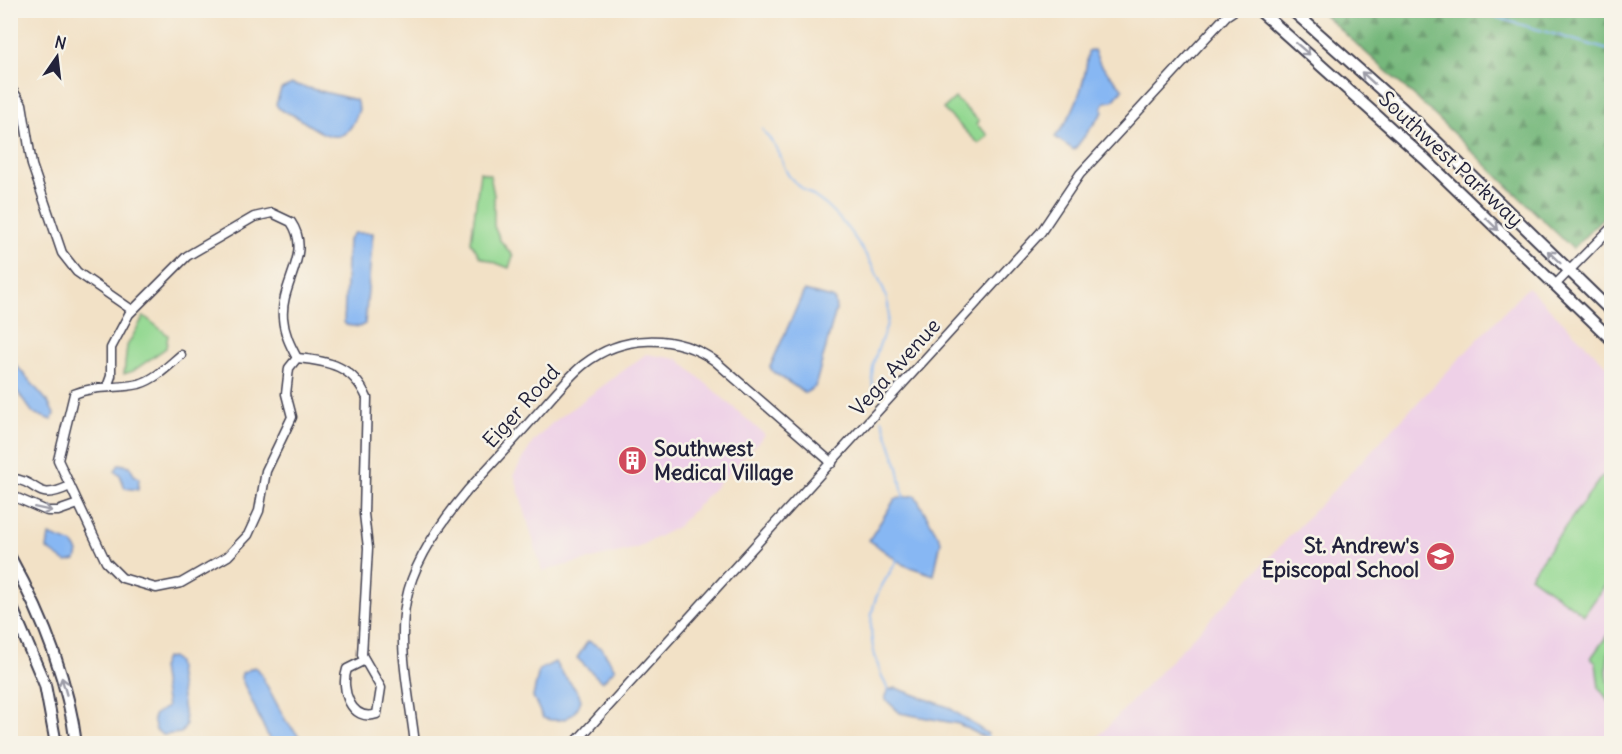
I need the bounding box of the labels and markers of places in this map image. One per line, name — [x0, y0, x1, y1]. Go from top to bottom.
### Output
place label: Southwest Medical Village — [654, 435, 794, 486]
building icon: Southwest Medical Village — [617, 444, 649, 476]
place label: St. Andrew's Episcopal School — [1262, 532, 1419, 583]
school or university icon: St. Andrew's Episcopal School — [1424, 541, 1456, 573]

